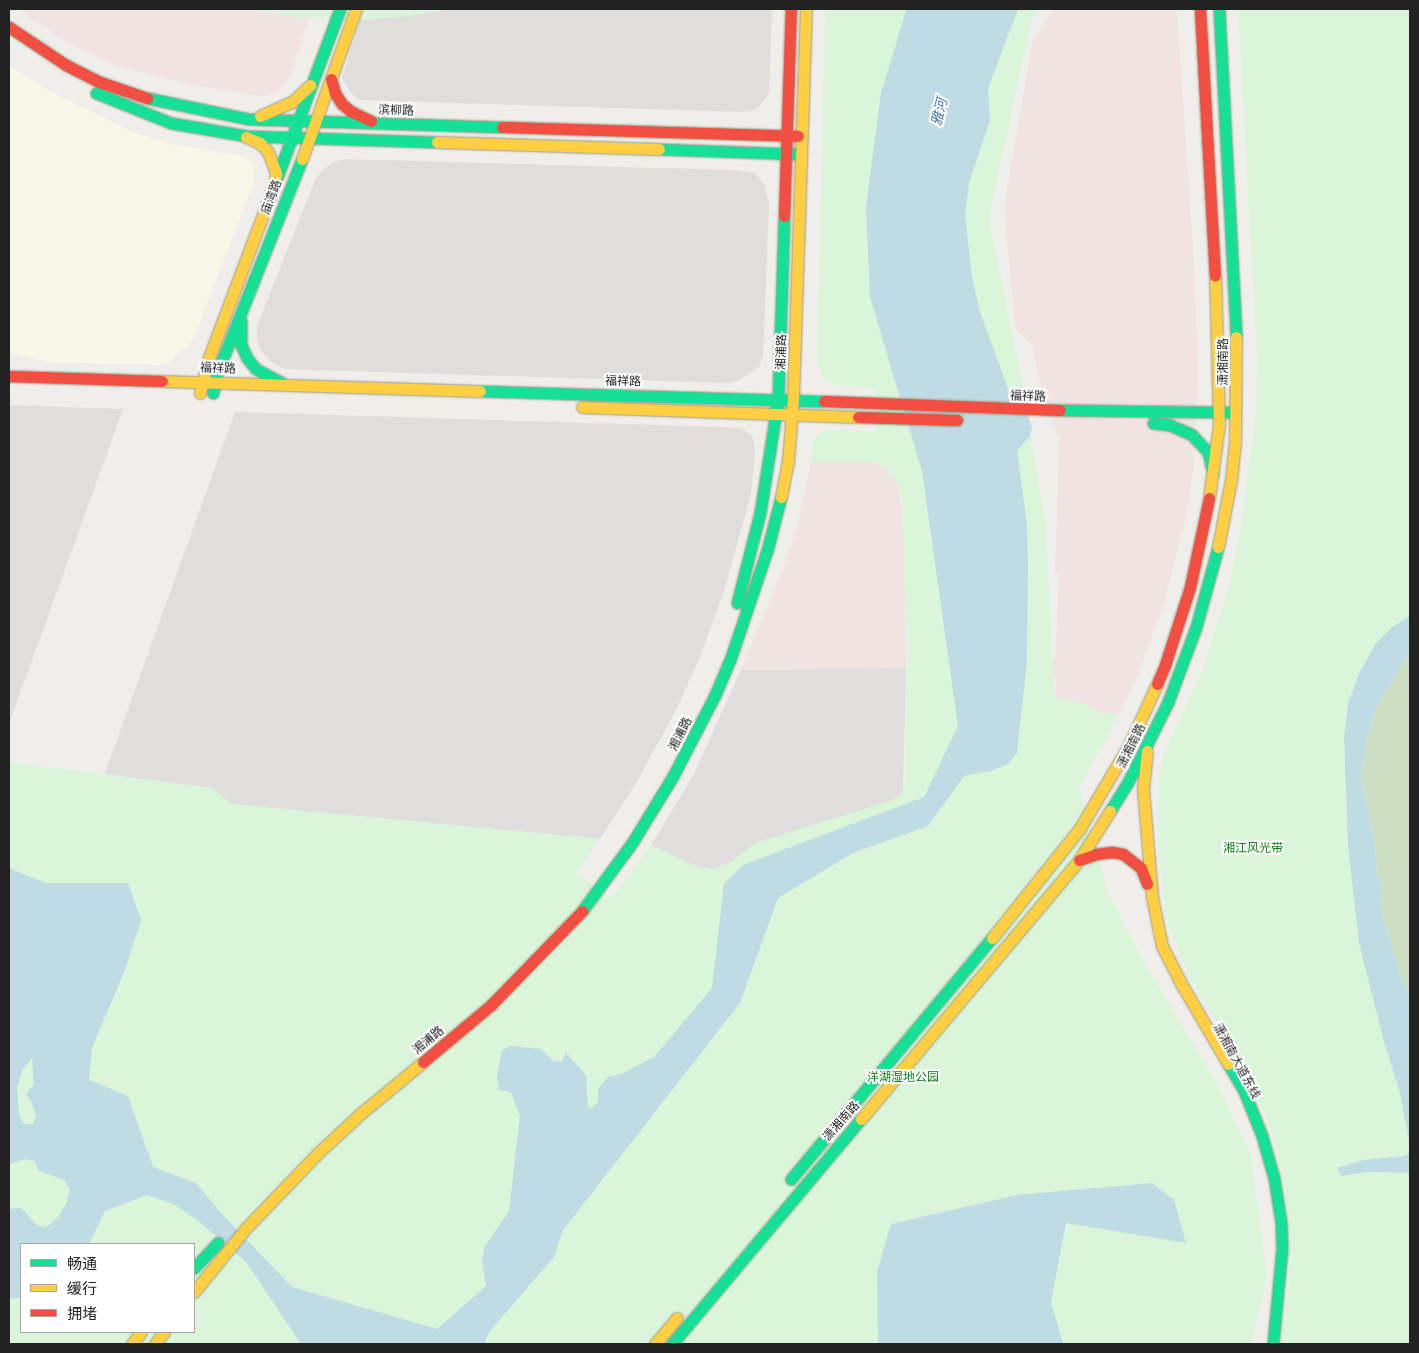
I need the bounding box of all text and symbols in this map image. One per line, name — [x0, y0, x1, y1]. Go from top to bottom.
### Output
water label: 雅河 — [927, 96, 951, 128]
street label: 滨柳路 — [378, 102, 414, 118]
street label: 庙湾路 — [258, 178, 284, 216]
street label: 湘浦路 — [773, 334, 789, 370]
street label: 潇湘南路 — [1216, 338, 1230, 386]
street label: 福祥路 — [200, 360, 236, 376]
street label: 福祥路 — [605, 373, 641, 389]
street label: 福祥路 — [1010, 388, 1046, 404]
street label: 湘浦路 — [665, 715, 695, 753]
street label: 潇湘南路 — [1114, 721, 1148, 771]
park label: 湘江风光带 — [1223, 841, 1283, 855]
street label: 潇湘南大道东线 — [1210, 1021, 1264, 1101]
street label: 湘浦路 — [410, 1023, 446, 1057]
park label: 洋湖湿地公园 — [867, 1070, 939, 1084]
street label: 潇湘南路 — [820, 1098, 862, 1144]
legend — [20, 1243, 195, 1333]
text: 畅通 — [67, 1254, 97, 1273]
text: 缓行 — [67, 1279, 97, 1298]
text: 拥堵 — [67, 1304, 97, 1323]

